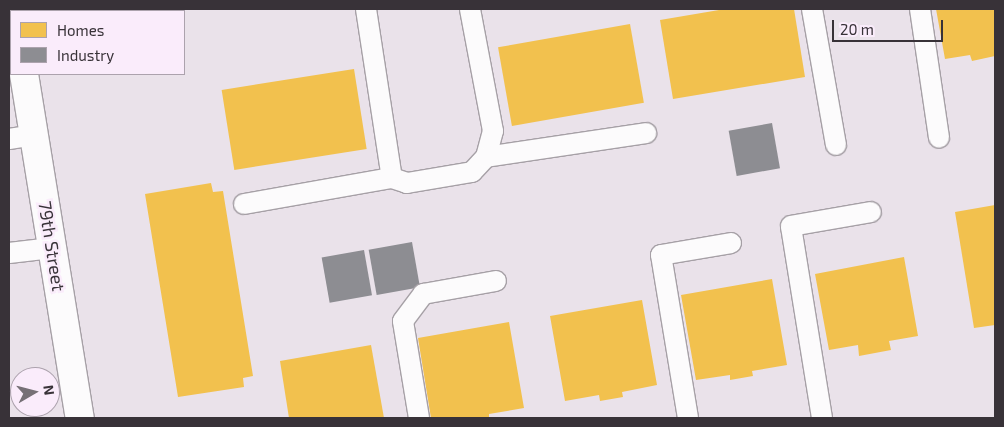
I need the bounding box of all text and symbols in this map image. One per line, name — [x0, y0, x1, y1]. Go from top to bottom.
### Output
legend — [10, 10, 185, 75]
scale bar — [834, 10, 945, 42]
text: 20 m — [840, 20, 874, 38]
text: Homes — [57, 21, 104, 39]
text: Industry — [57, 46, 114, 64]
street label: 79th Street — [34, 199, 70, 293]
north arrow — [10, 367, 60, 417]
text: N — [40, 384, 58, 396]

